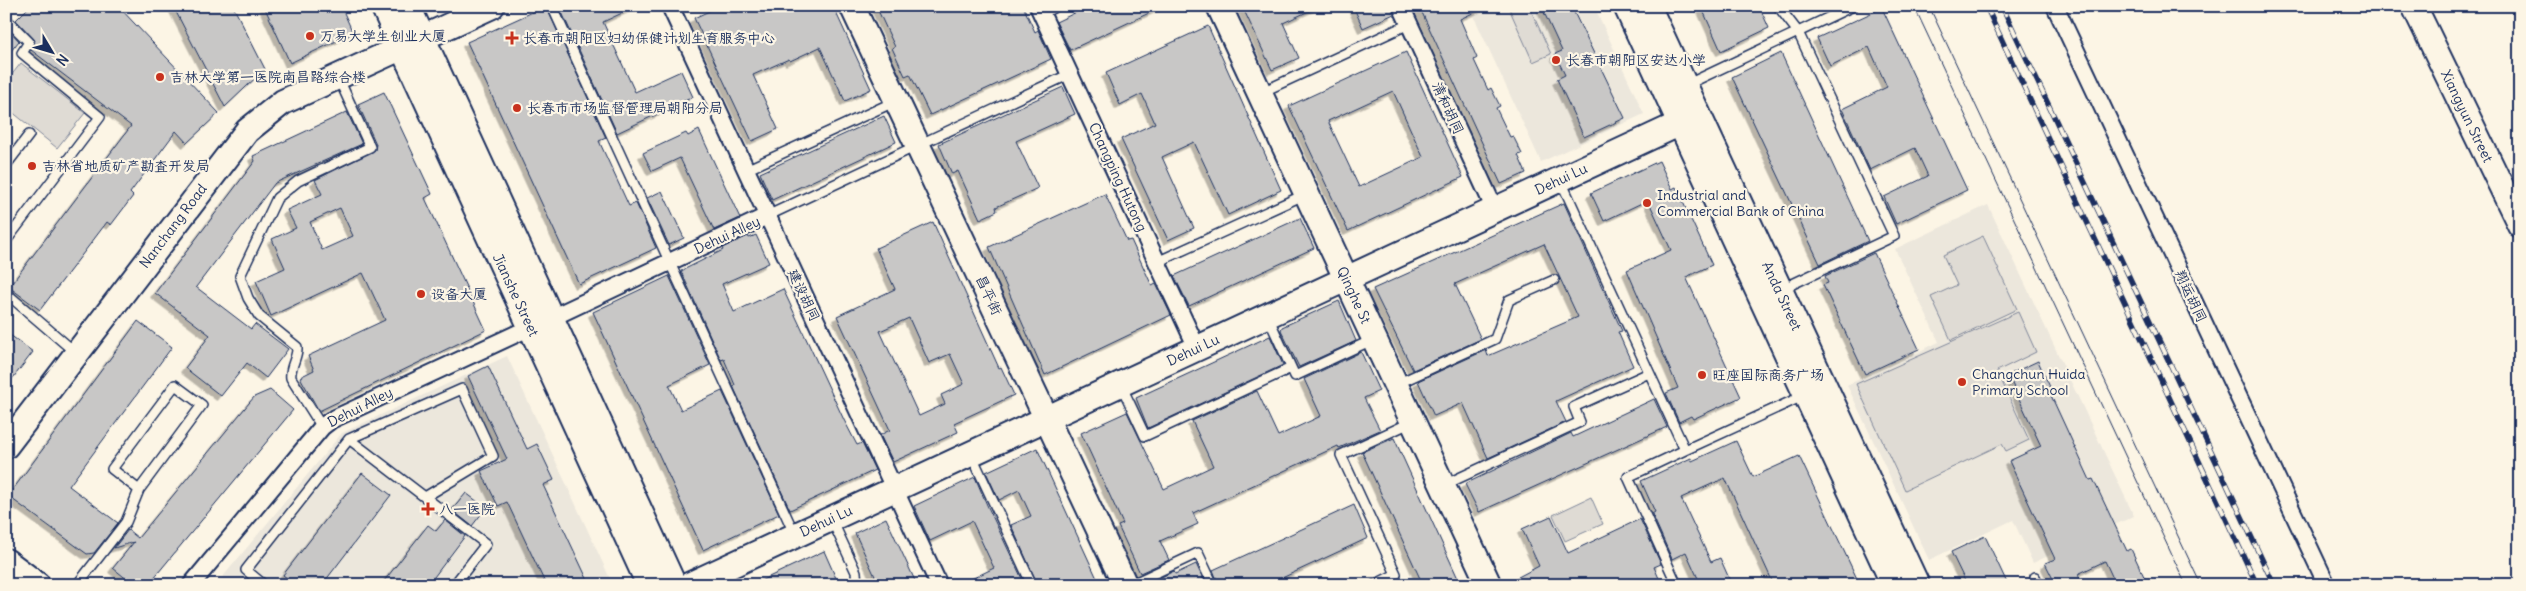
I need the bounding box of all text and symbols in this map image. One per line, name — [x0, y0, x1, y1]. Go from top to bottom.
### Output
place label: 万易大学生创业大厦 — [320, 27, 446, 45]
north arrow — [28, 28, 78, 78]
place label: 长春市朝阳区妇幼保健计划生育服务中心 — [523, 29, 775, 47]
marker: 万易大学生创业大厦 — [304, 30, 316, 42]
marker: 长春市朝阳区妇幼保健计划生育服务中心 — [505, 31, 519, 45]
text: N — [52, 51, 72, 69]
place label: 长春市朝阳区安达小学 — [1566, 51, 1706, 69]
marker: 长春市朝阳区安达小学 — [1550, 54, 1562, 66]
street label: Xiangyun Street — [2437, 67, 2497, 165]
place label: 吉林大学第一医院南昌路综合楼 — [170, 68, 366, 86]
marker: 吉林大学第一医院南昌路综合楼 — [154, 71, 166, 83]
street label: 清和胡同 — [1428, 79, 1468, 137]
place label: 长春市市场监督管理局朝阳分局 — [527, 99, 723, 117]
marker: 长春市市场监督管理局朝阳分局 — [511, 102, 523, 114]
street label: Changping Hutong — [1085, 120, 1151, 234]
place label: 吉林省地质矿产勘查开发局 — [42, 157, 210, 175]
street label: Dehui Lu — [1532, 159, 1590, 199]
marker: 吉林省地质矿产勘查开发局 — [26, 160, 38, 172]
street label: Nanchang Road — [135, 180, 211, 272]
place label: Industrial and Commercial Bank of China — [1657, 186, 1824, 220]
marker: Industrial and Commercial Bank of China — [1641, 197, 1653, 209]
street label: Dehui Alley — [691, 212, 763, 258]
street label: Jianshe Street — [489, 251, 543, 339]
street label: Anda Street — [1758, 259, 1806, 334]
street label: Qinghe St — [1333, 264, 1375, 327]
street label: 建设胡同 — [784, 266, 824, 324]
street label: 翔运胡同 — [2171, 267, 2211, 325]
street label: 昌平街 — [972, 272, 1006, 318]
place label: 设备大厦 — [431, 285, 487, 303]
marker: 设备大厦 — [415, 288, 427, 300]
street label: Dehui Lu — [1164, 330, 1222, 370]
place label: Changchun Huida Primary School — [1972, 365, 2086, 399]
place label: 旺座国际商务广场 — [1712, 366, 1824, 384]
marker: 旺座国际商务广场 — [1696, 369, 1708, 381]
marker: Changchun Huida Primary School — [1956, 376, 1968, 388]
street label: Dehui Alley — [324, 383, 396, 431]
place label: 八一医院 — [439, 500, 495, 518]
street label: Dehui Lu — [797, 501, 855, 541]
marker: 八一医院 — [421, 502, 435, 516]

